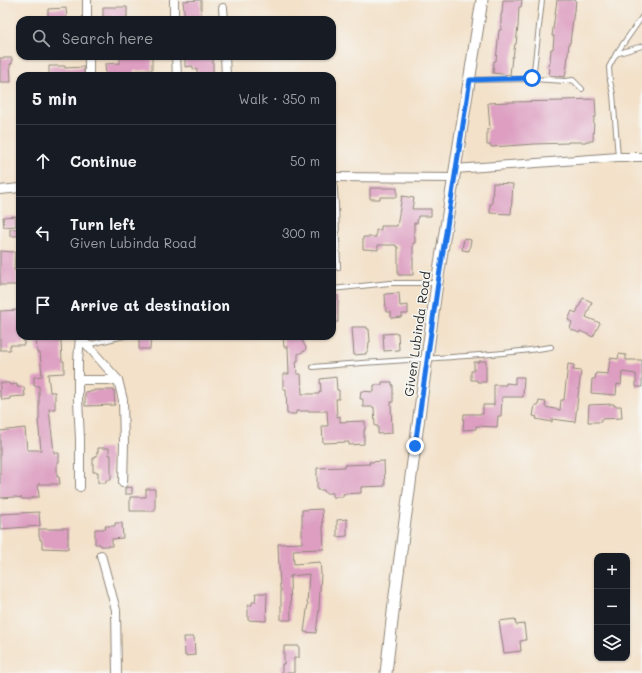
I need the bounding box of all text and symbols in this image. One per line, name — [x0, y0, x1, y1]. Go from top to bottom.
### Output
search box — [16, 16, 336, 60]
icon: search — [30, 27, 52, 49]
text: Search here — [62, 28, 153, 48]
route start — [523, 69, 541, 87]
text: 5 min — [32, 87, 77, 109]
text: Walk · 350 m — [239, 90, 320, 107]
icon: ahead — [32, 150, 54, 172]
text: Continue — [70, 151, 137, 171]
text: 50 m — [290, 152, 320, 169]
text: Turn left — [70, 214, 135, 234]
icon: left — [32, 222, 54, 244]
text: 300 m — [282, 224, 320, 241]
text: Given Lubinda Road — [70, 234, 196, 251]
street label: Given Lubinda Road — [399, 270, 434, 398]
icon: arrive — [32, 294, 54, 316]
text: Arrive at destination — [70, 295, 230, 315]
route end — [406, 437, 424, 455]
map controls — [594, 553, 630, 661]
button: + — [594, 553, 630, 589]
button: − — [594, 589, 630, 625]
button: layers — [594, 625, 630, 661]

